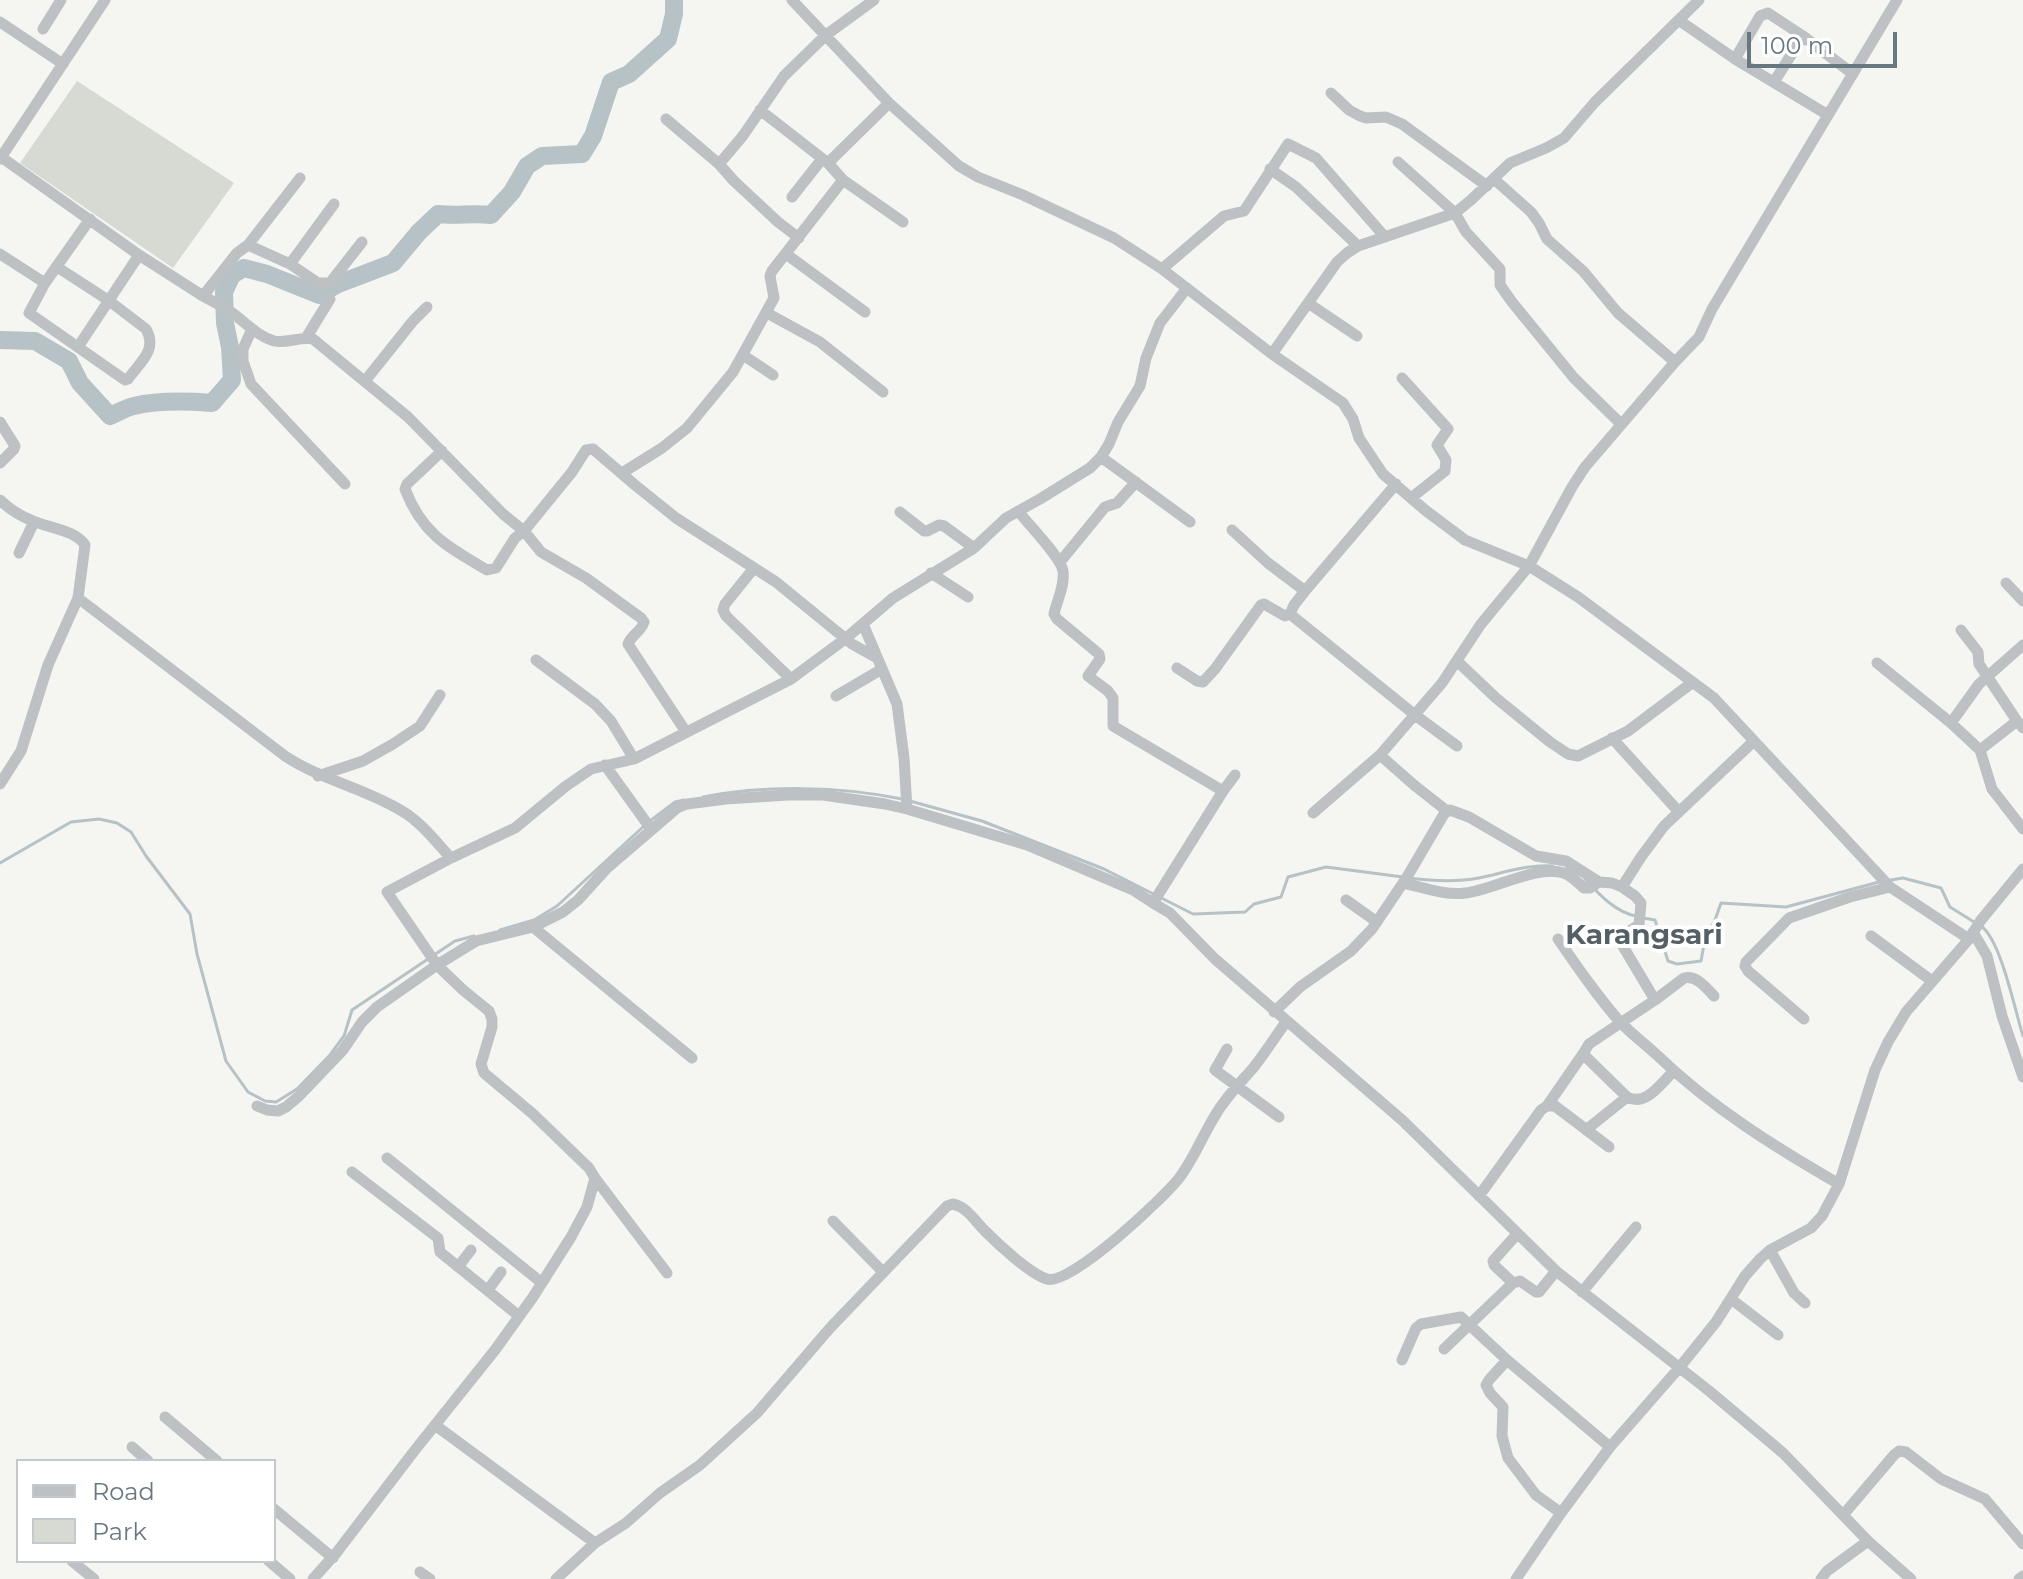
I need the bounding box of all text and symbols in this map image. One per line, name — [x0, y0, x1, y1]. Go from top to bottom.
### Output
scale bar — [1751, 16, 1901, 66]
text: 100 m — [1761, 31, 1833, 60]
district label: Karangsari — [1565, 919, 1723, 953]
legend — [16, 1459, 276, 1563]
text: Road — [92, 1477, 155, 1506]
text: Park — [92, 1517, 147, 1546]

